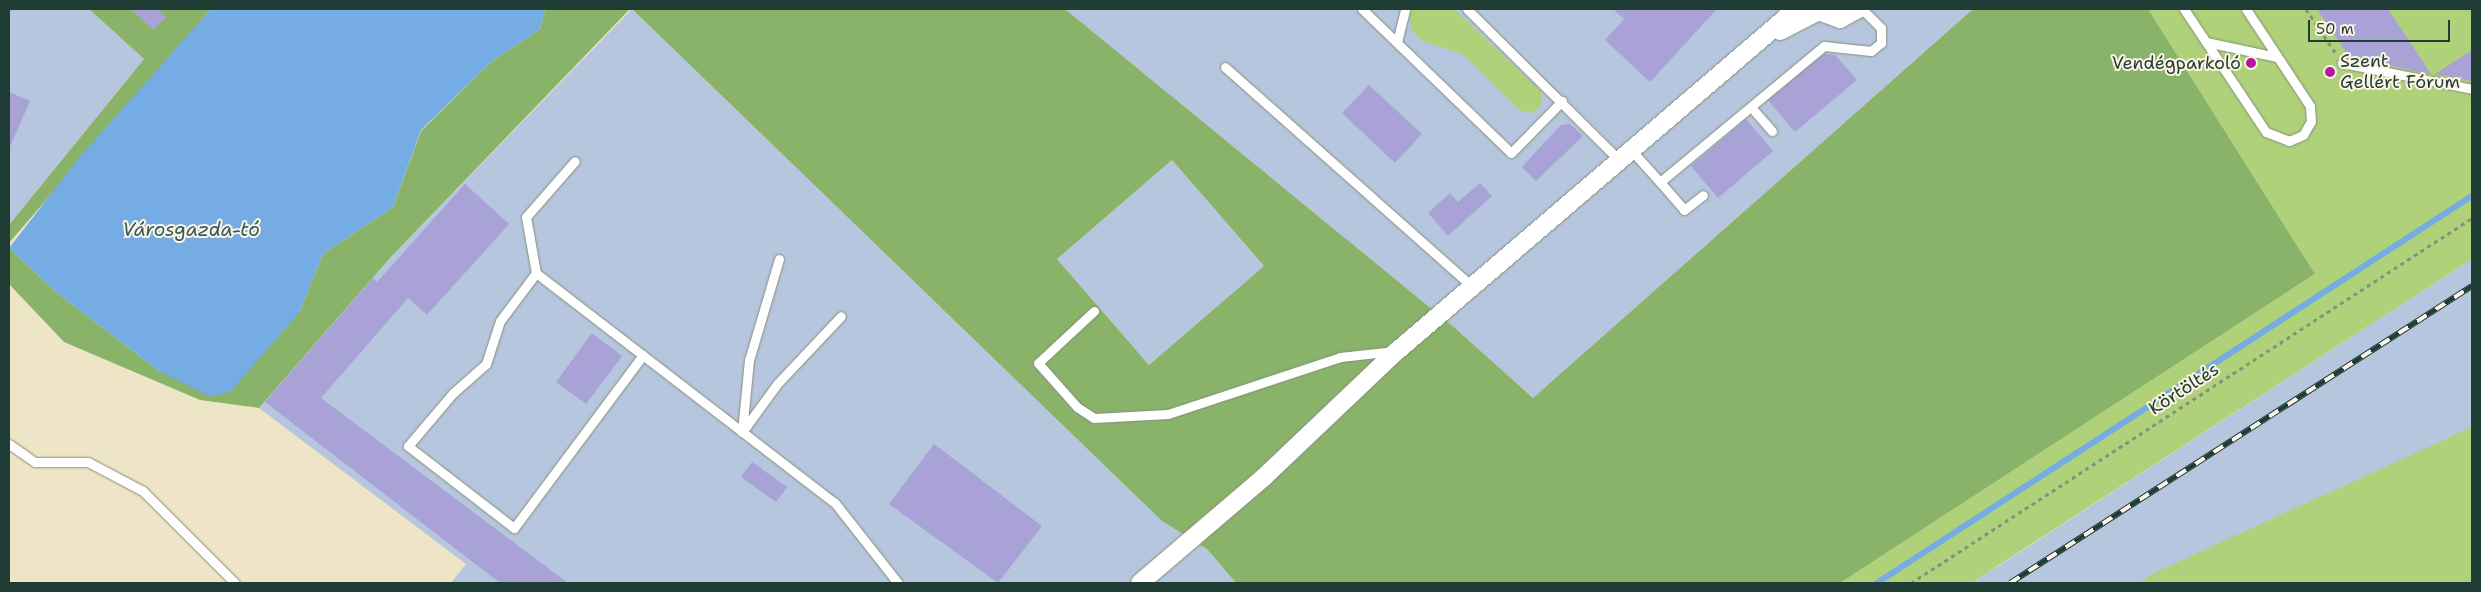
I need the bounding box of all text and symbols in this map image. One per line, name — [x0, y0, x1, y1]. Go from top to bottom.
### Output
scale bar — [2311, 10, 2454, 42]
text: 50 m — [2316, 19, 2354, 39]
place label: Szent Gellért Fórum — [2340, 51, 2460, 94]
place label: Vendégparkoló — [2112, 52, 2241, 74]
marker: Vendégparkoló — [2245, 57, 2257, 69]
marker: Szent Gellért Fórum — [2324, 66, 2336, 78]
water label: Városgazda-tó — [122, 219, 260, 241]
street label: Körtöltés — [2145, 358, 2223, 420]

